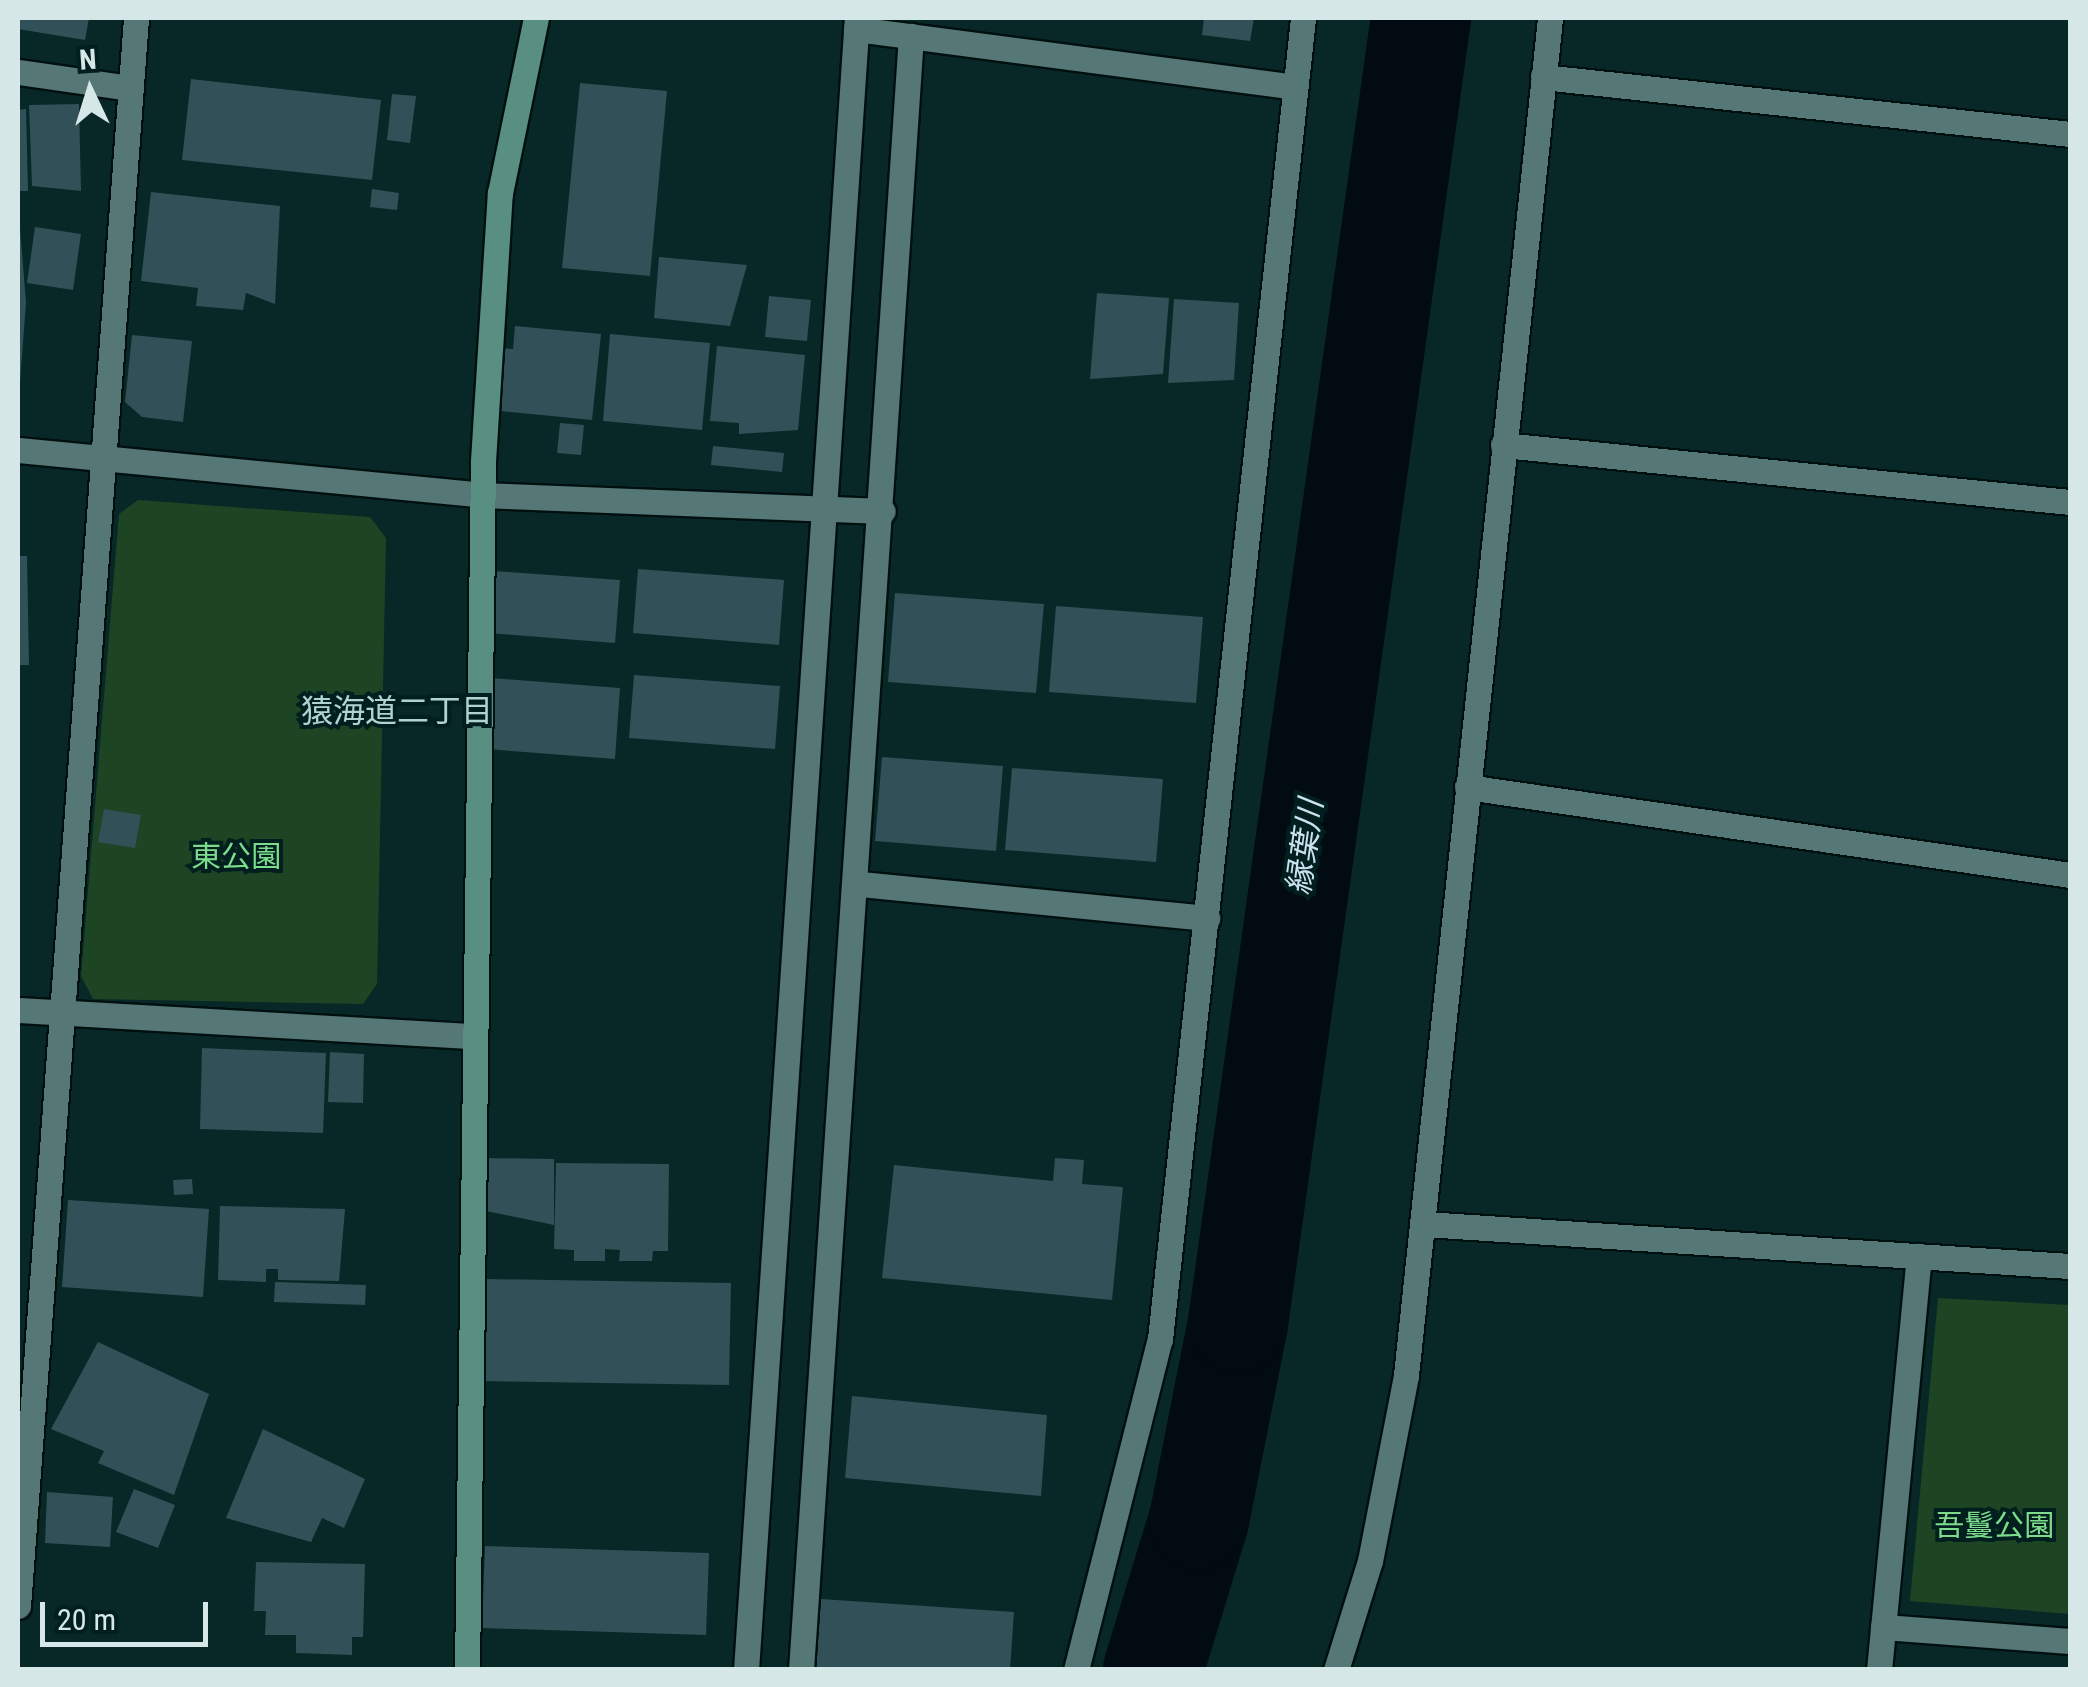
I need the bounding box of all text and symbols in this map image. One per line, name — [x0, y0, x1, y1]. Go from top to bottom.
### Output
north arrow — [40, 40, 140, 140]
text: N — [78, 43, 98, 77]
district label: 猿海道二丁目 — [301, 692, 493, 730]
water label: 縁葉川 — [1279, 797, 1331, 897]
park label: 東公園 — [191, 839, 281, 875]
park label: 吾鬘公園 — [1934, 1508, 2054, 1544]
scale bar — [45, 1582, 212, 1644]
text: 20 m — [57, 1602, 116, 1637]

